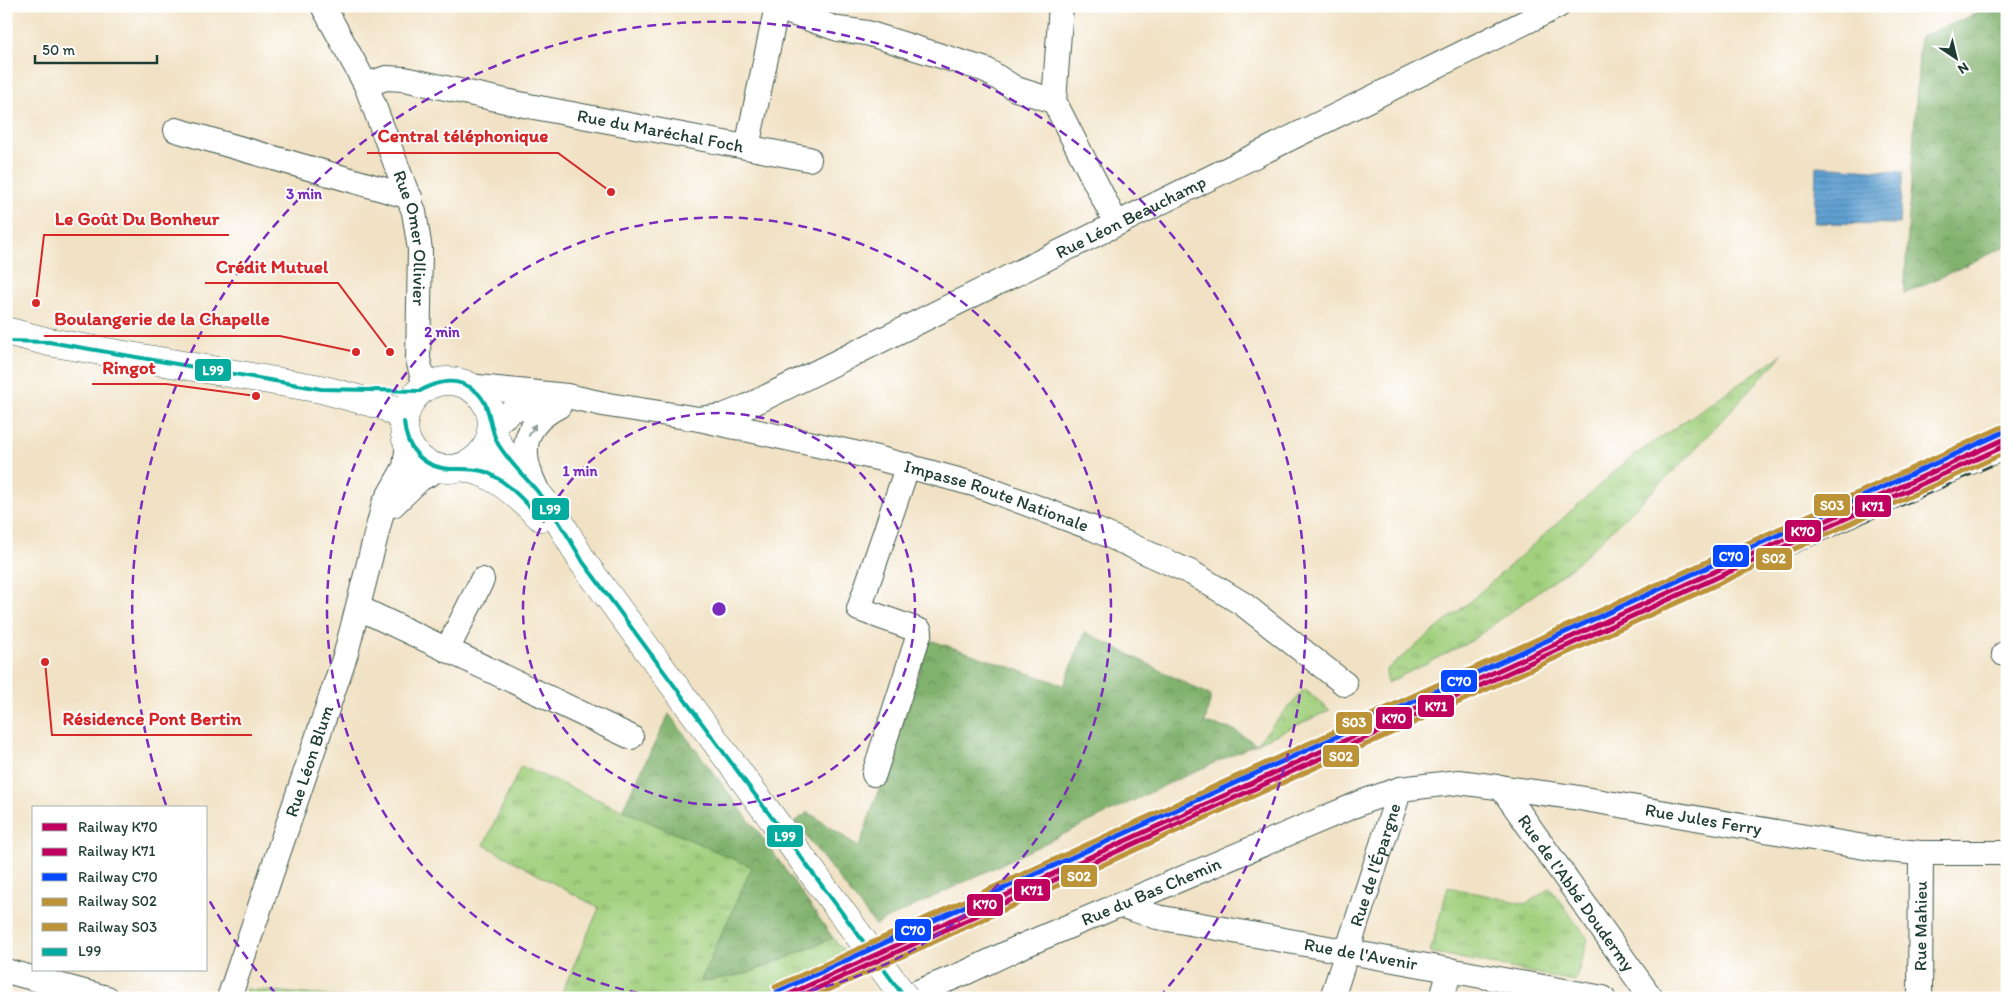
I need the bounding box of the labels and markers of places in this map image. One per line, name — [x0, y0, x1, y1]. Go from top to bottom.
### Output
callout: Central téléphonique — [367, 119, 558, 153]
callout: Le Goût Du Bonheur — [44, 201, 229, 235]
callout: Crédit Mutuel — [205, 249, 338, 283]
callout: Boulangerie de la Chapelle — [44, 302, 280, 336]
callout: Ringot — [92, 350, 166, 384]
centre of rings — [710, 600, 728, 618]
callout: Résidence Pont Bertin — [52, 701, 252, 735]

